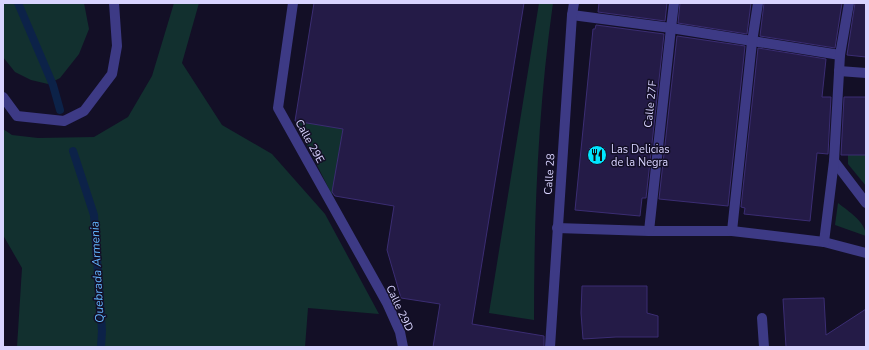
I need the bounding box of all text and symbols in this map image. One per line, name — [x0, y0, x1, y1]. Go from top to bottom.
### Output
street label: Calle 27F — [641, 80, 660, 128]
street label: Calle 29E — [291, 117, 328, 166]
place label: Las Delicias de la Negra — [611, 142, 670, 170]
restaurant icon: Las Delicias de la Negra — [586, 144, 608, 166]
street label: Calle 28 — [541, 152, 558, 195]
water label: Quebrada Armenia — [86, 221, 108, 323]
street label: Calle 29D — [382, 283, 417, 334]

